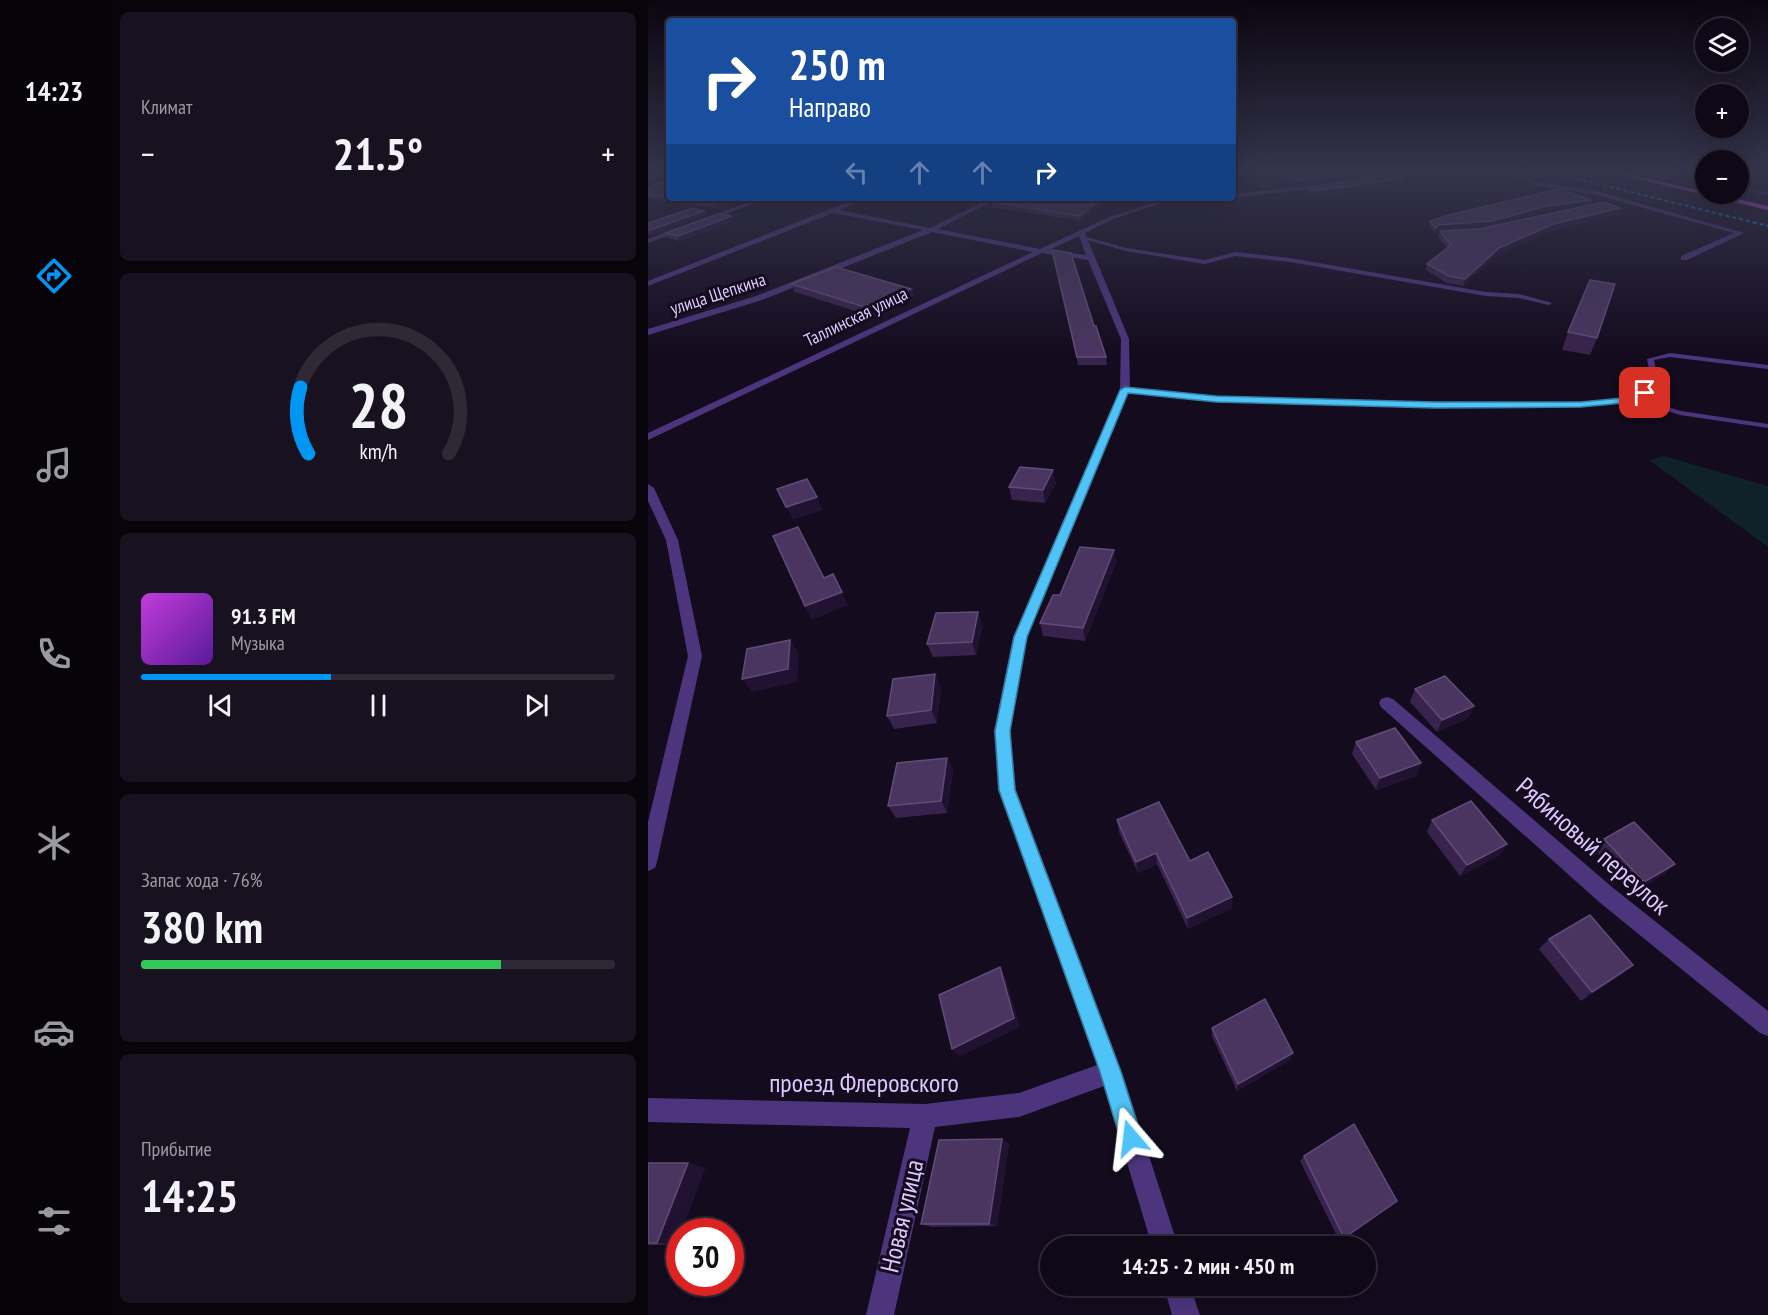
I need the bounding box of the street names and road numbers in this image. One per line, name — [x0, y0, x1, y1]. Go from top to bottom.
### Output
street label: улица Щепкина — [667, 267, 768, 320]
street label: Таллинская улица — [800, 282, 911, 351]
street label: Рябиновый переулок — [1510, 770, 1677, 921]
street label: проезд Флеровского — [769, 1066, 959, 1099]
street label: Новая улица — [873, 1156, 931, 1276]

